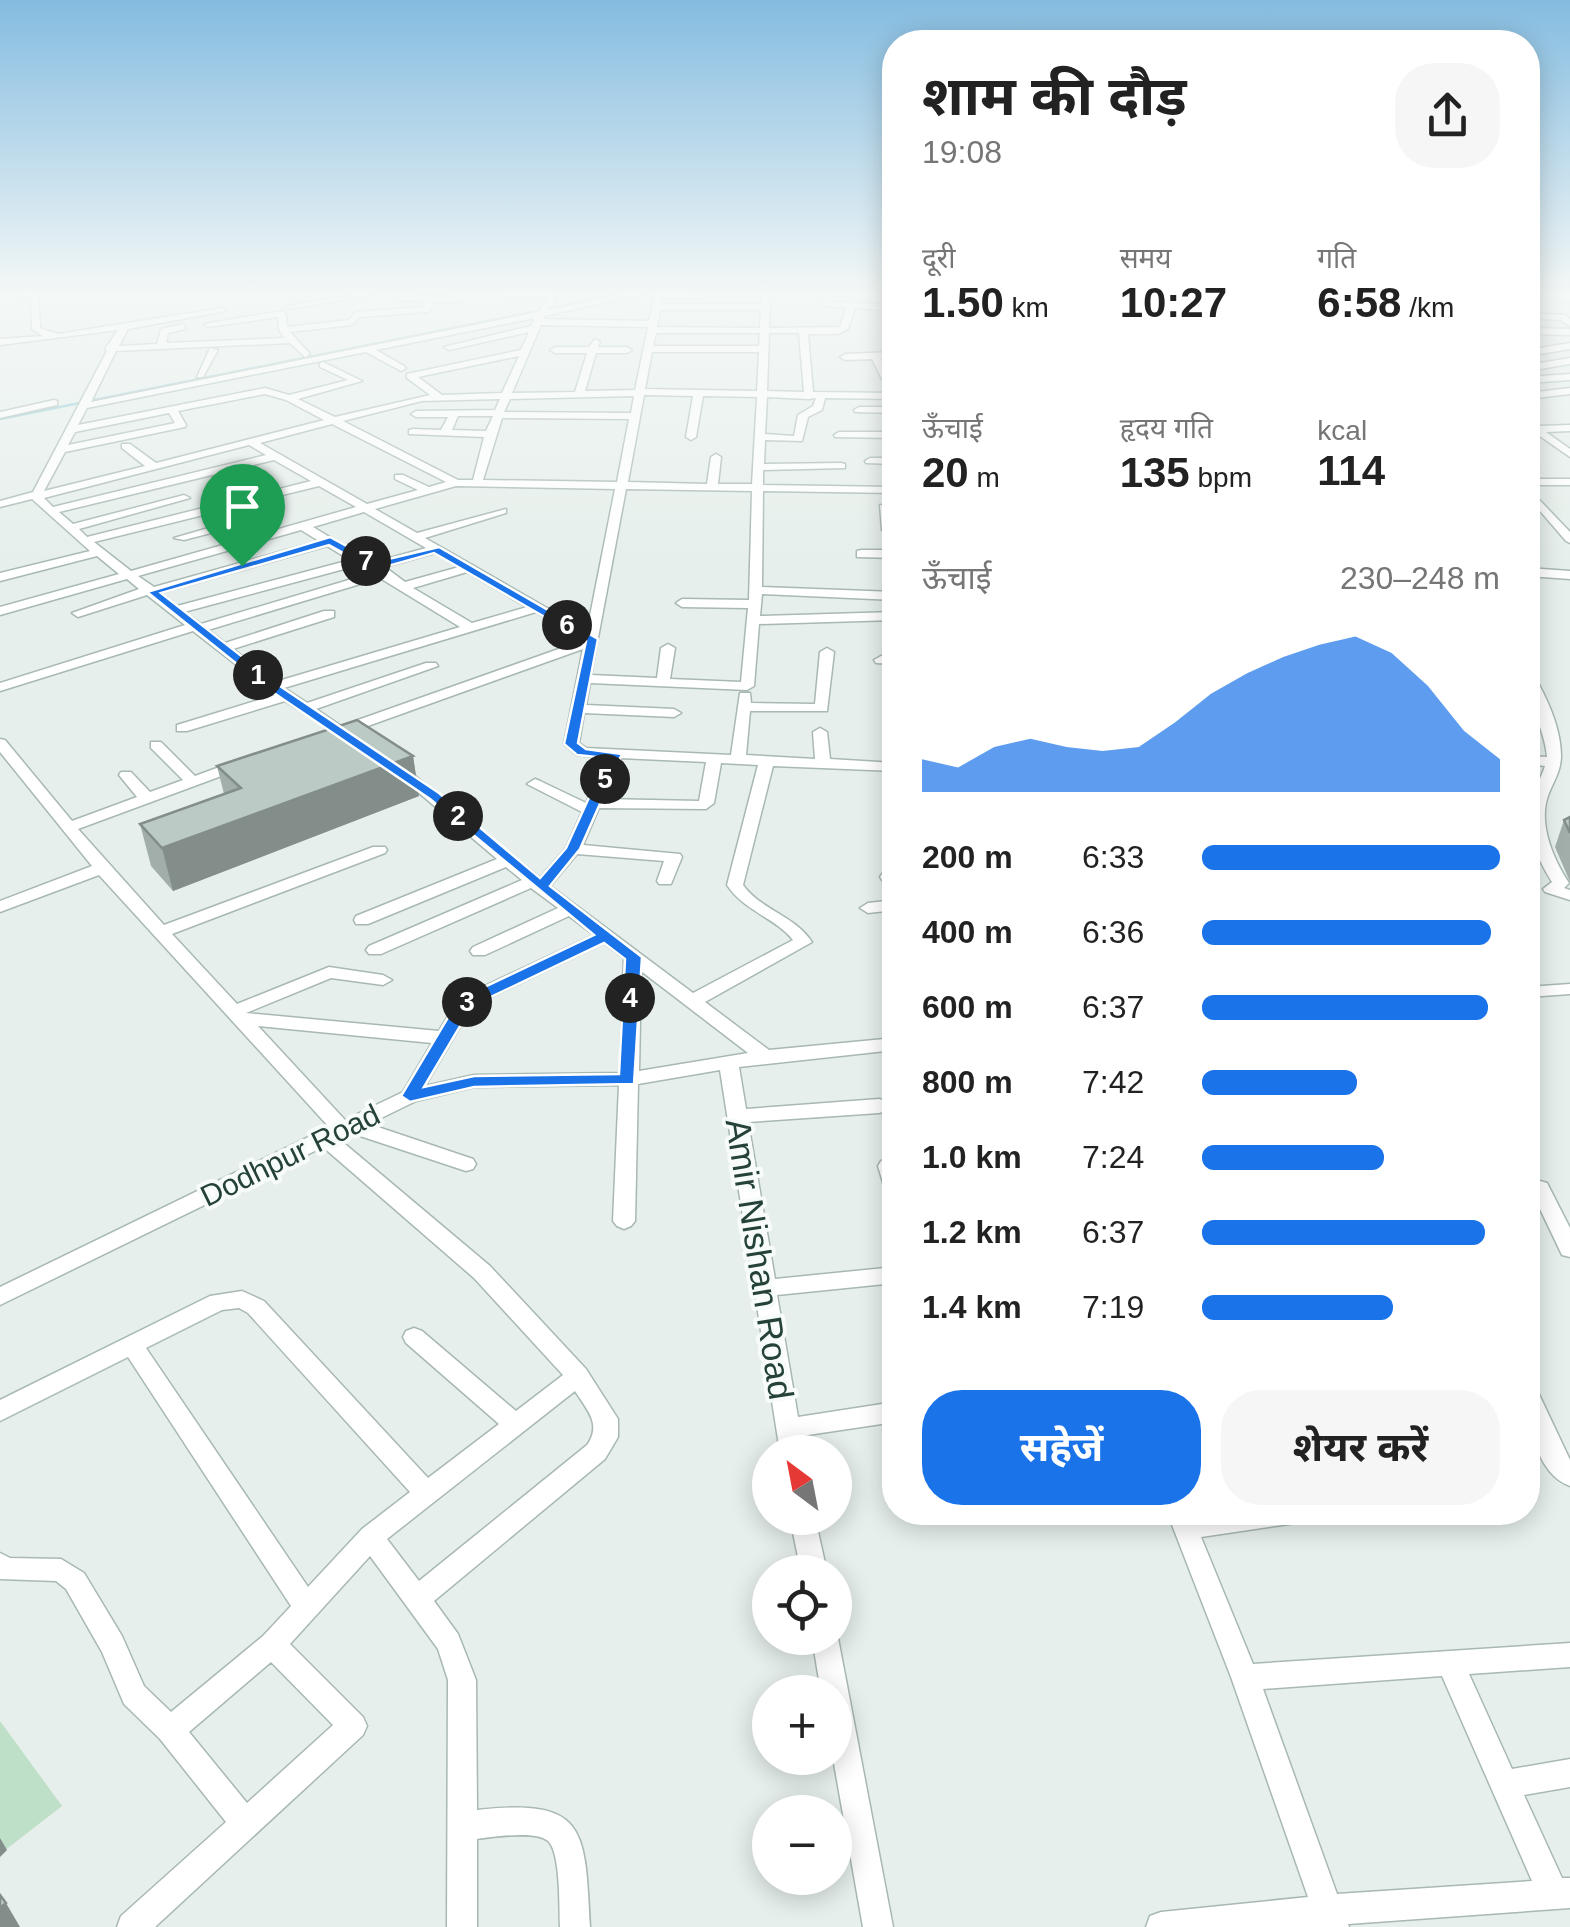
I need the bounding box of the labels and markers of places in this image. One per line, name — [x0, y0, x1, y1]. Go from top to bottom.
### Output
pin — [200, 464, 285, 567]
pin: 7 — [341, 536, 391, 586]
pin: 6 — [542, 600, 592, 650]
pin: 1 — [233, 650, 283, 700]
pin: 5 — [580, 754, 630, 804]
pin: 2 — [433, 791, 483, 841]
pin: 4 — [605, 973, 655, 1023]
pin: 3 — [442, 977, 492, 1027]

